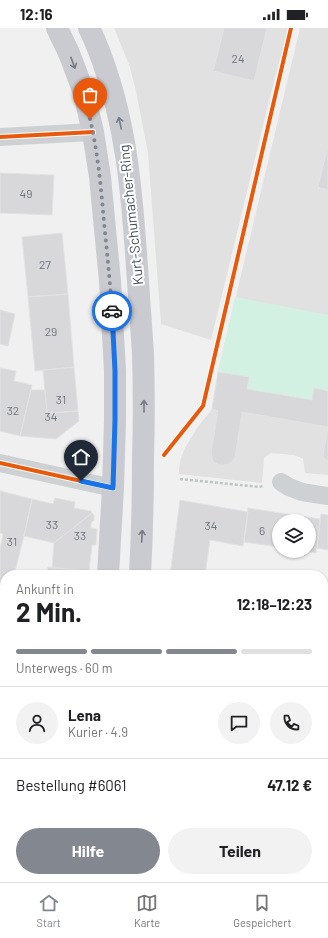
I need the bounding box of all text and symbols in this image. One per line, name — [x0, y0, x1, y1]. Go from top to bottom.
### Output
text: 12:16 — [20, 5, 53, 23]
house number: 24 — [231, 51, 245, 65]
one-way arrow — [70, 57, 78, 69]
pin — [73, 78, 107, 119]
icon: bag — [79, 84, 101, 106]
one-way arrow — [116, 117, 124, 130]
street label: Kurt-Schumacher-Ring — [115, 144, 146, 286]
house number: 49 — [20, 186, 32, 200]
house number: 27 — [39, 257, 51, 271]
courier — [92, 291, 132, 331]
icon: car — [101, 300, 123, 322]
house number: 29 — [45, 324, 57, 338]
house number: 31 — [56, 392, 66, 406]
one-way arrow — [140, 400, 148, 413]
house number: 32 — [7, 403, 19, 417]
house number: 34 — [45, 409, 57, 423]
pin — [64, 440, 98, 481]
icon: home — [70, 446, 92, 468]
map controls — [272, 514, 316, 558]
button: layers — [272, 514, 316, 558]
house number: 33 — [46, 517, 58, 531]
house number: 34 — [205, 518, 217, 532]
house number: 6 — [259, 523, 265, 537]
house number: 33 — [74, 528, 86, 542]
one-way arrow — [138, 530, 145, 543]
house number: 31 — [7, 534, 17, 548]
text: Ankunft in — [16, 581, 74, 597]
text: 12:18–12:23 — [237, 595, 312, 613]
text: 2 Min. — [16, 596, 82, 627]
text: Unterwegs · 60 m — [16, 660, 113, 676]
button: person — [16, 702, 58, 744]
button: chat — [218, 702, 260, 744]
button: phone — [270, 702, 312, 744]
text: Lena — [68, 706, 101, 724]
text: Kurier · 4.9 — [68, 724, 128, 740]
text: Bestellung #6061 — [16, 776, 127, 794]
text: 47.12 € — [267, 776, 312, 794]
button: Hilfe — [16, 828, 160, 874]
button: Teilen — [168, 828, 312, 874]
tab: Start — [37, 892, 61, 929]
tab: Karte — [134, 892, 160, 929]
tab: Gespeichert — [233, 892, 291, 929]

